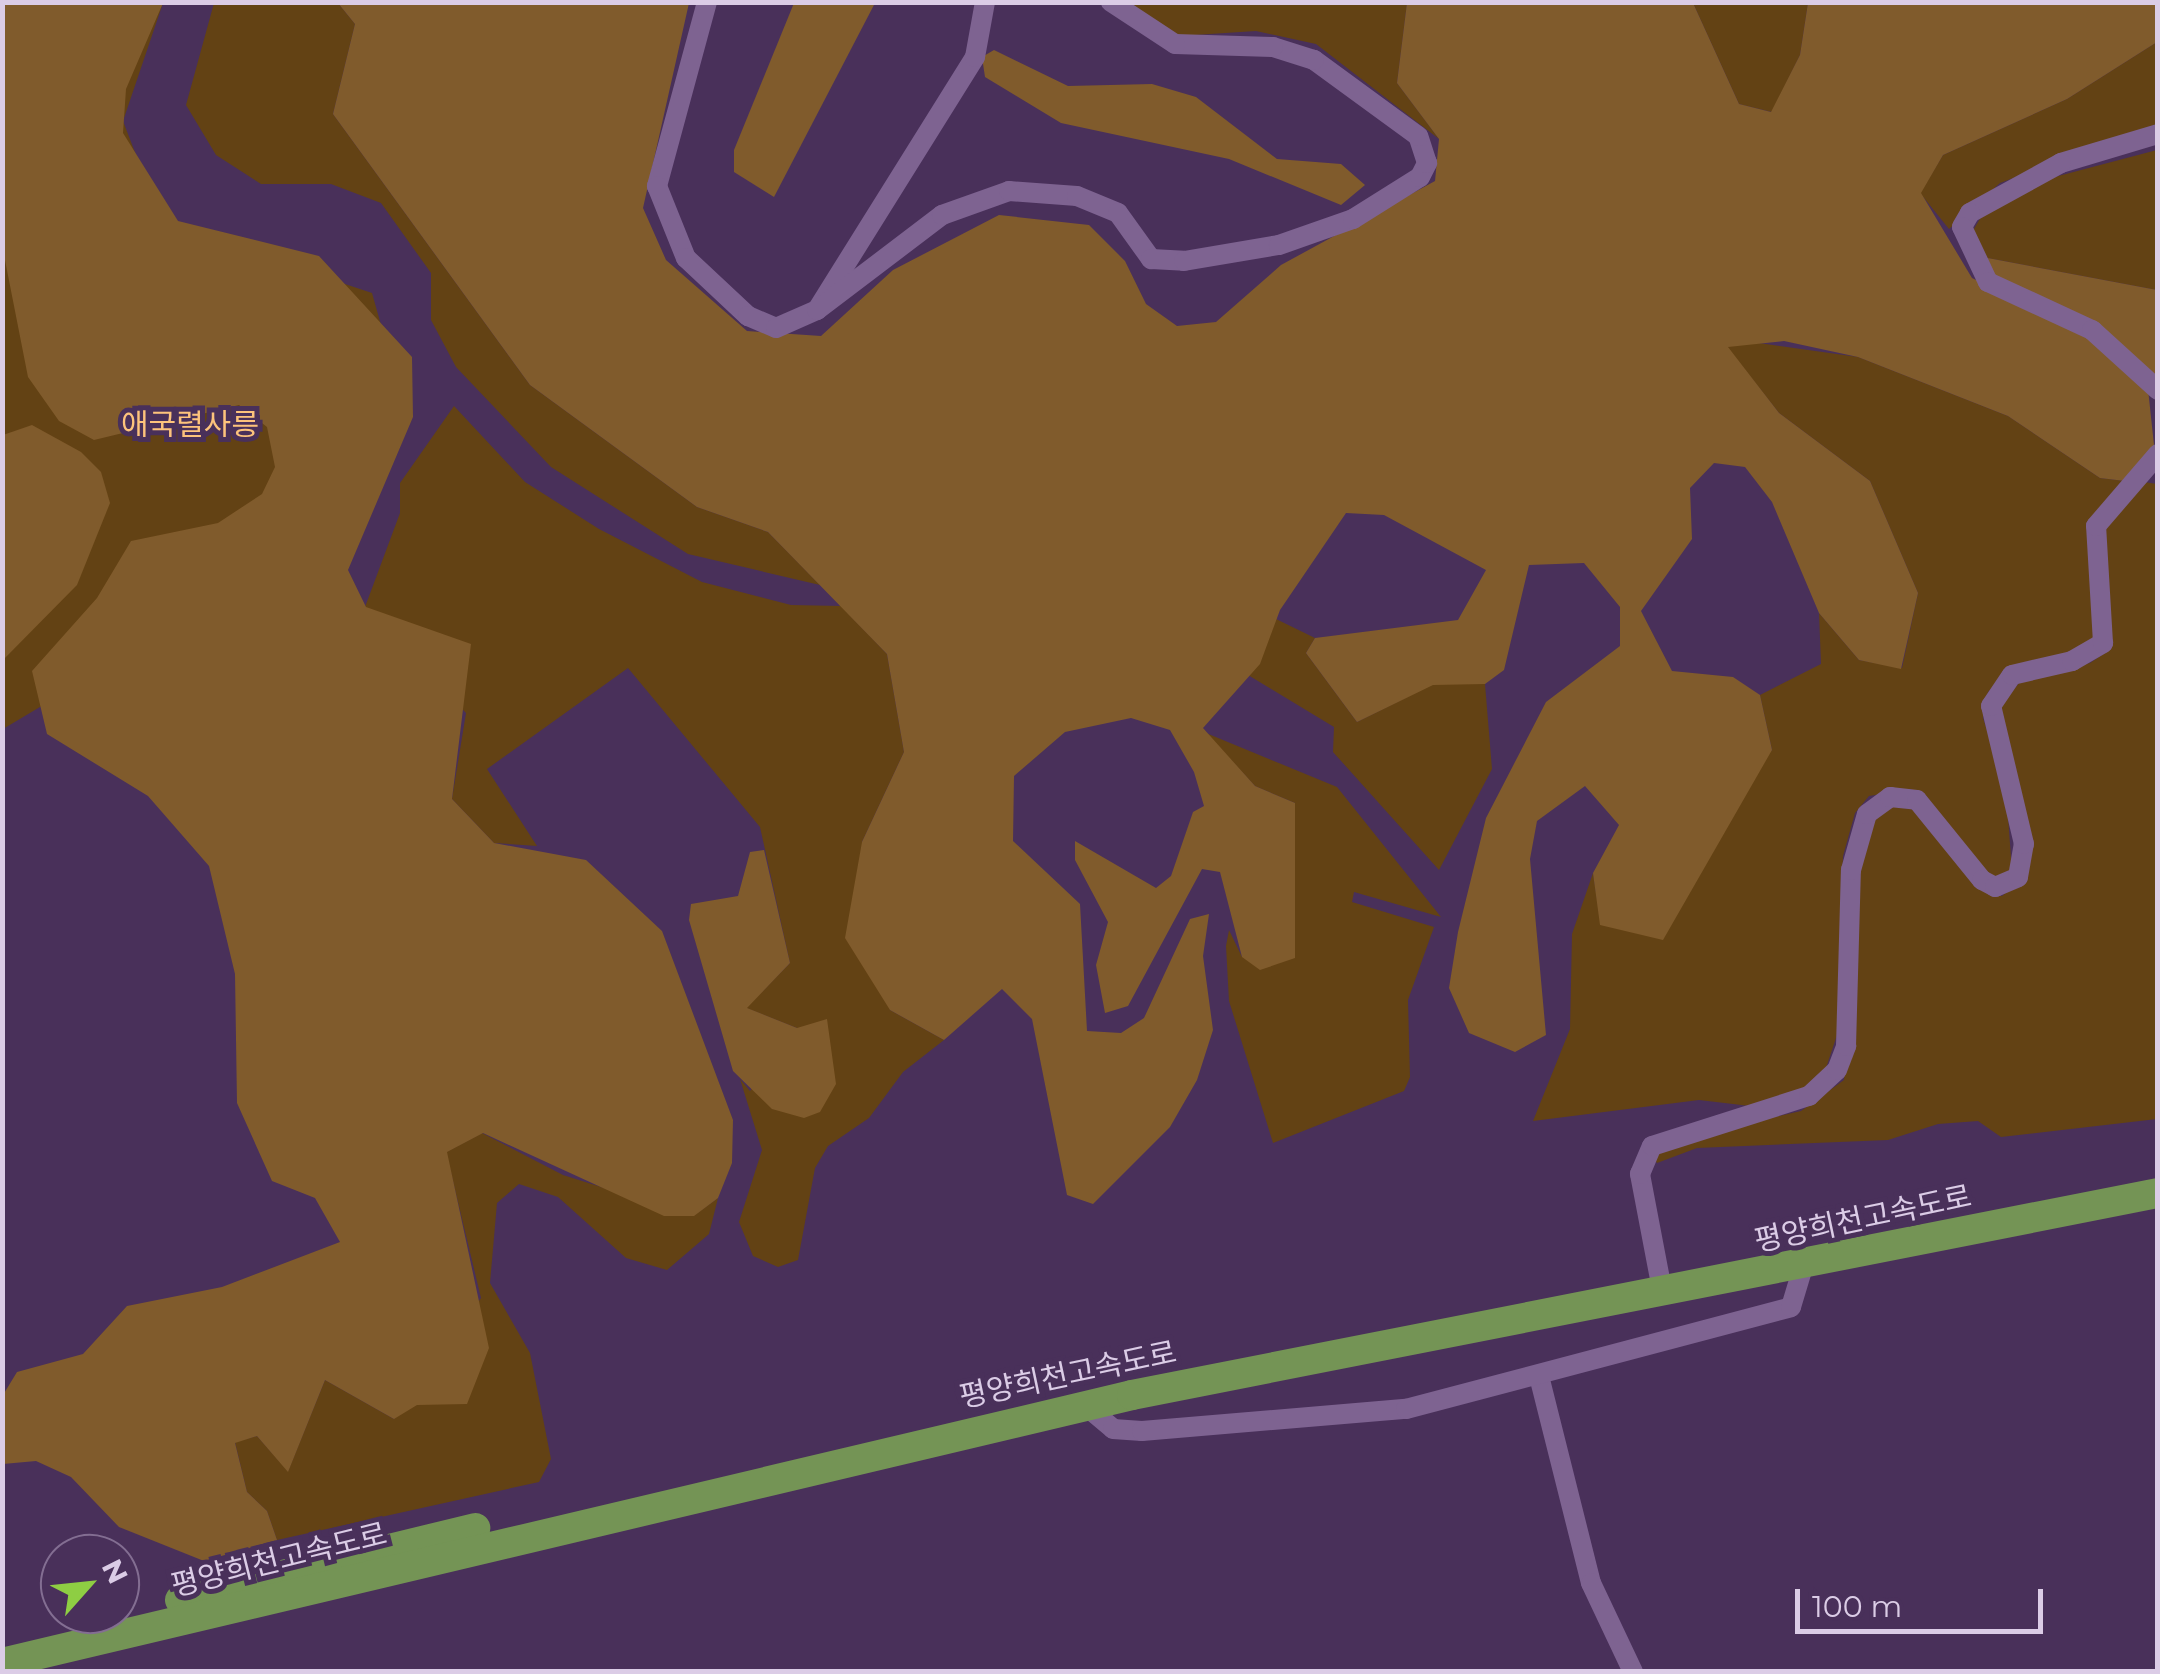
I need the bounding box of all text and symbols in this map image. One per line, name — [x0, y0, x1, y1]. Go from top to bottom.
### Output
park label: 애국렬사릉 — [121, 407, 259, 443]
street label: 평양희천고속도로 — [1751, 1178, 1975, 1260]
street label: 평양희천고속도로 — [956, 1334, 1180, 1416]
street label: 평양희천고속도로 — [168, 1516, 390, 1604]
north arrow — [40, 1534, 140, 1634]
text: N — [95, 1553, 135, 1589]
scale bar — [1800, 1569, 2048, 1631]
text: 100 m — [1812, 1588, 1902, 1625]

